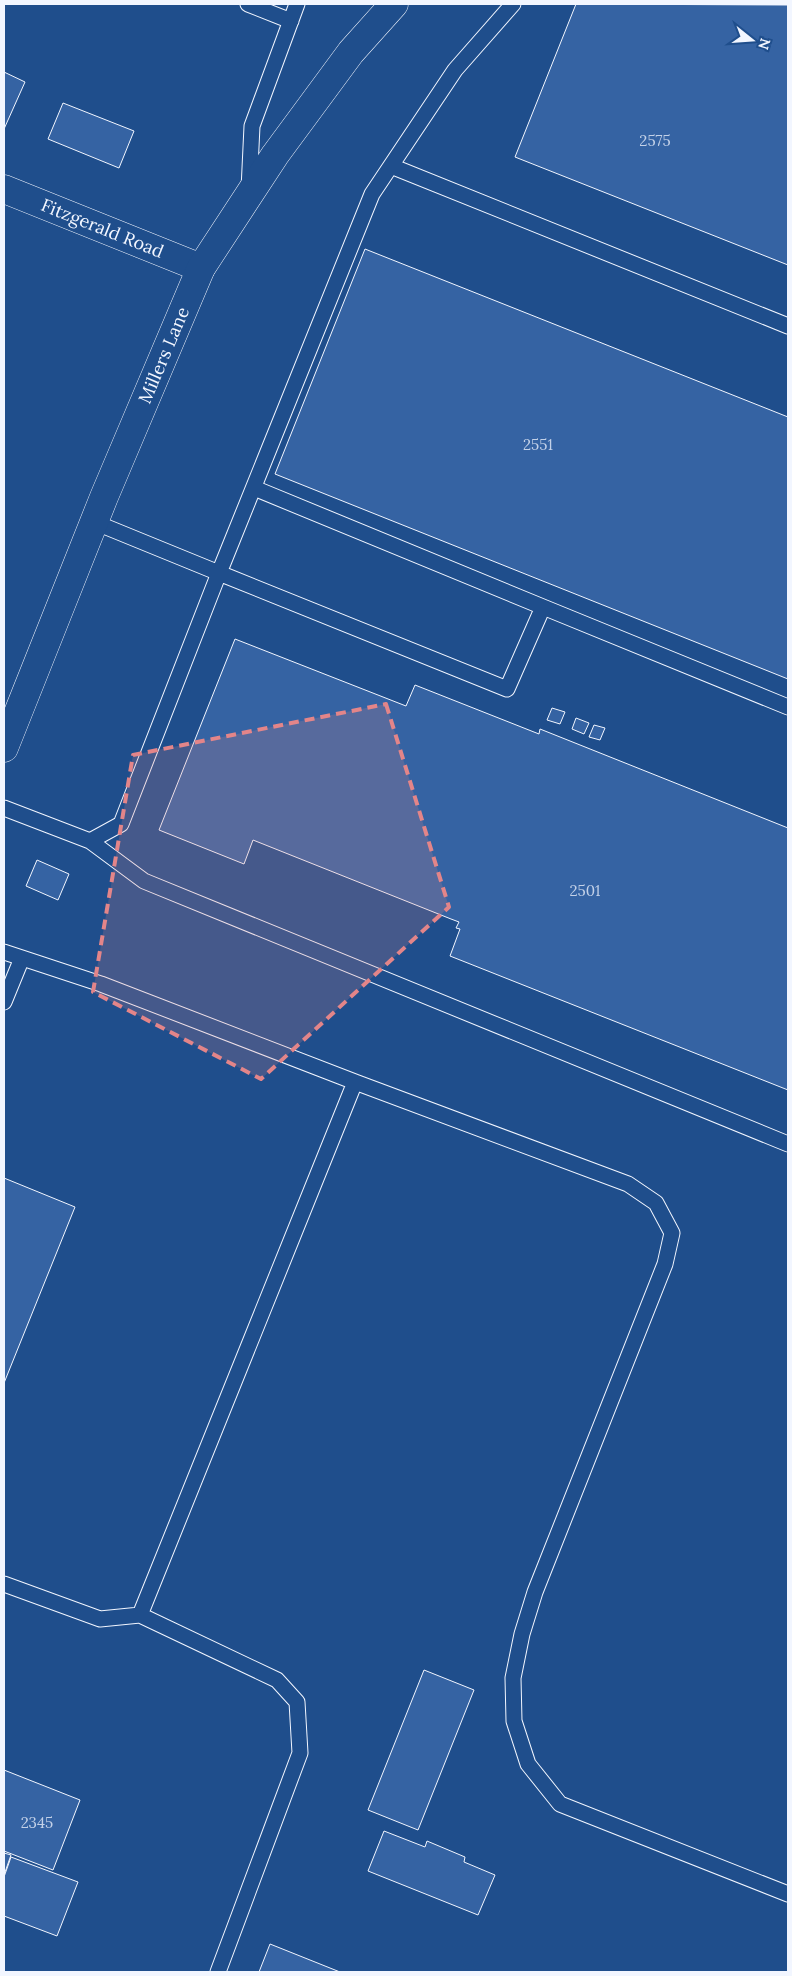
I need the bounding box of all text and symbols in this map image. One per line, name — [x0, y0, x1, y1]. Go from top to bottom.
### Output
north arrow — [727, 15, 777, 65]
text: N — [754, 36, 775, 52]
house number: 2575 — [639, 131, 671, 150]
street label: Fitzgerald Road — [38, 193, 167, 263]
street label: Millers Lane — [133, 303, 194, 407]
house number: 2551 — [523, 435, 553, 454]
house number: 2501 — [569, 881, 601, 900]
house number: 2345 — [21, 1813, 53, 1832]

